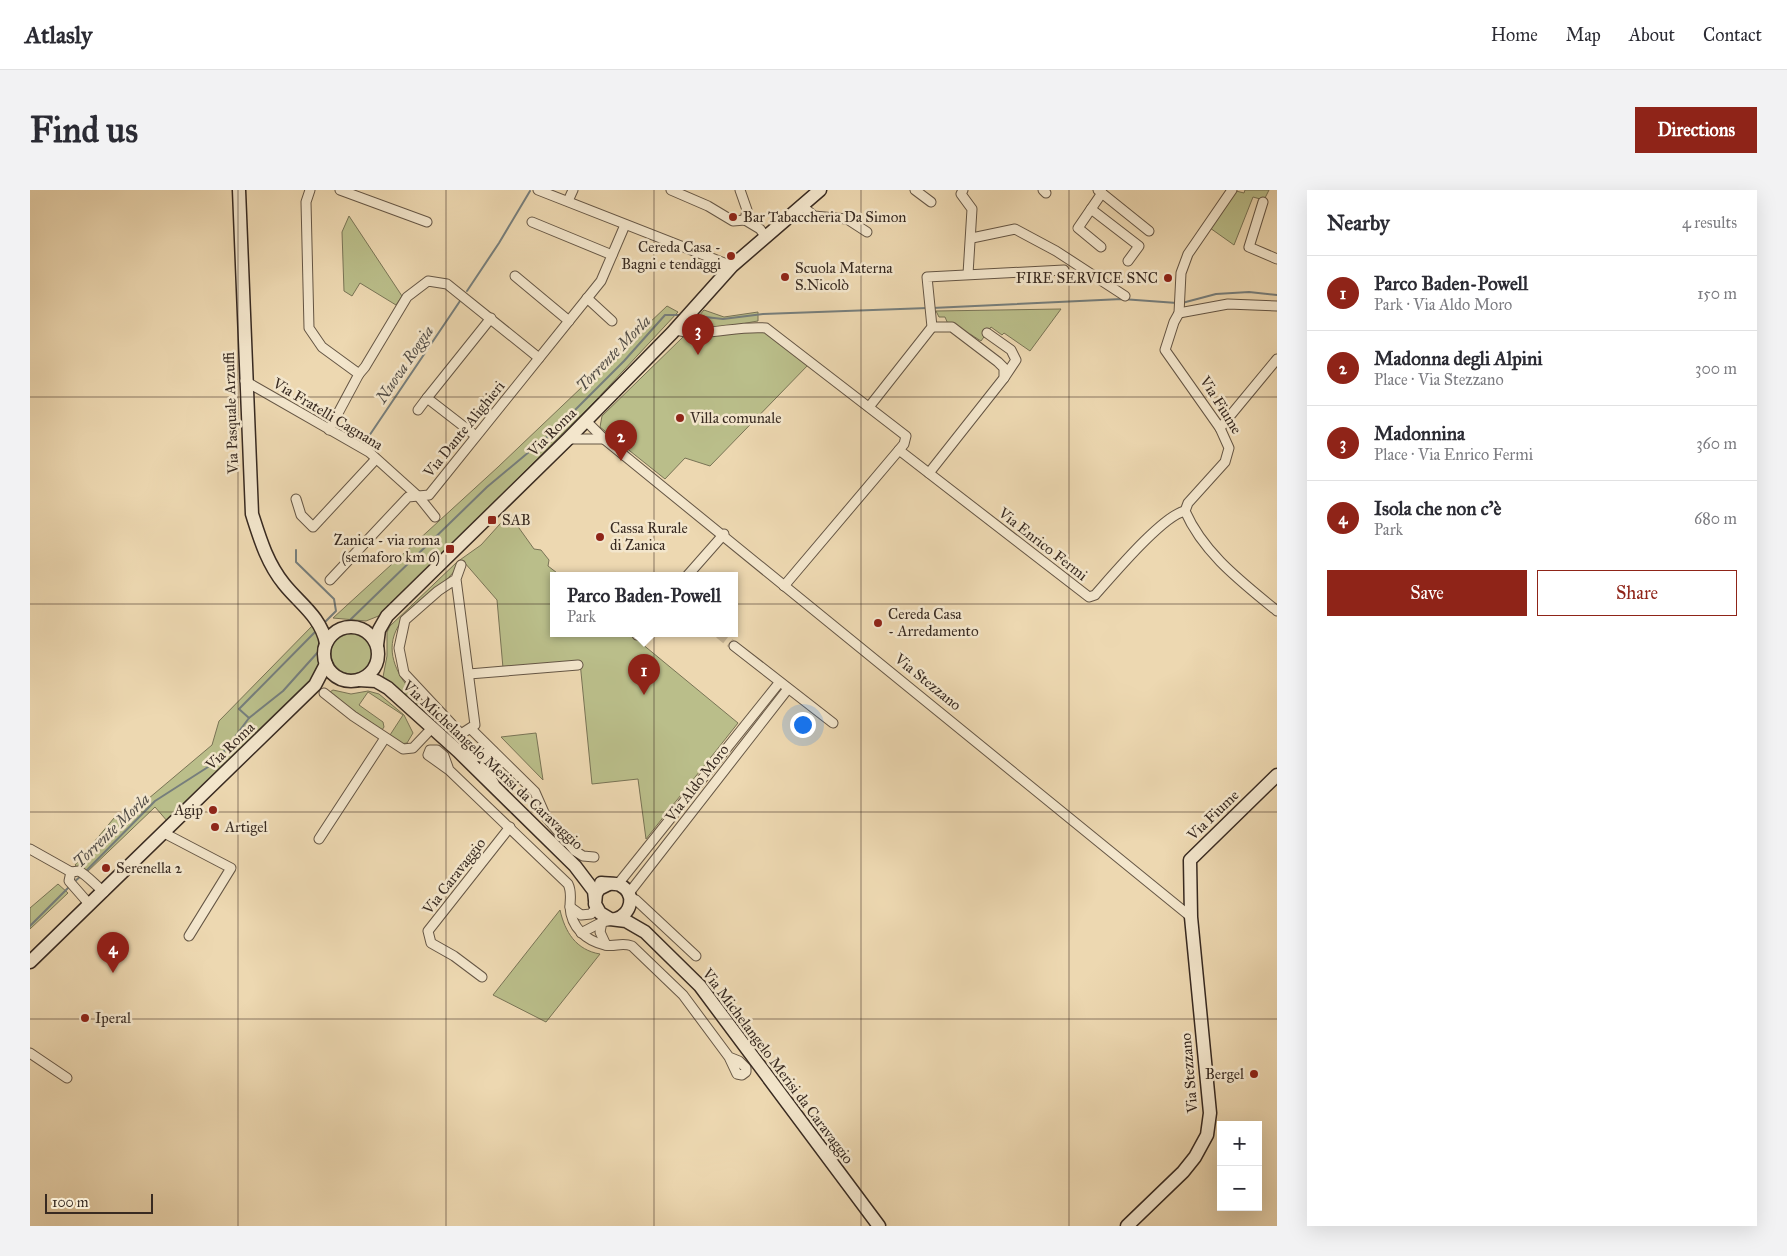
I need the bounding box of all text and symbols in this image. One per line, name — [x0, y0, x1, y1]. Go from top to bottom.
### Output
text: Atlasly — [25, 20, 92, 50]
text: Home — [1491, 24, 1538, 46]
text: Map — [1566, 24, 1601, 46]
text: About — [1629, 24, 1675, 46]
text: Contact — [1703, 24, 1762, 46]
button: Directions — [1635, 107, 1757, 153]
text: Find us — [30, 109, 138, 152]
place label: Bar Tabaccheria Da Simon — [743, 208, 906, 226]
text: Nearby — [1327, 210, 1390, 236]
marker: Bar Tabaccheria Da Simon — [727, 211, 739, 223]
text: 4 results — [1682, 213, 1737, 232]
place label: Cereda Casa - Bagni e tendaggi — [621, 238, 721, 273]
marker: Cereda Casa - Bagni e tendaggi — [725, 250, 737, 262]
place label: Scuola Materna S.Nicolò — [795, 259, 893, 294]
place label: FIRE SERVICE SNC — [1016, 269, 1158, 287]
marker: Scuola Materna S.Nicolò — [779, 271, 791, 283]
marker: FIRE SERVICE SNC — [1162, 272, 1174, 284]
text: Parco Baden-Powell — [1374, 272, 1528, 295]
text: 1 — [1340, 284, 1346, 303]
text: 150 m — [1697, 284, 1737, 303]
text: Park · Via Aldo Moro — [1374, 295, 1512, 314]
water label: Torrente Morla — [572, 311, 655, 395]
pin: 3 — [682, 314, 714, 355]
water label: Nuova Roggia — [371, 322, 437, 407]
text: Madonna degli Alpini — [1374, 347, 1542, 370]
street label: Via Pasquale Arzuffi — [220, 352, 243, 475]
text: 2 — [1339, 359, 1347, 378]
text: 300 m — [1695, 359, 1737, 378]
text: Place · Via Stezzano — [1374, 370, 1504, 389]
street label: Via Fiume — [1196, 372, 1246, 437]
street label: Via Fratelli Cagnana — [269, 374, 387, 454]
street label: Via Dante Alighieri — [419, 377, 508, 482]
street label: Via Roma — [523, 404, 580, 461]
place label: Villa comunale — [689, 409, 781, 427]
marker: Villa comunale — [674, 412, 686, 424]
pin: 2 — [605, 420, 637, 461]
text: Madonnina — [1374, 422, 1465, 445]
text: 3 — [1340, 434, 1346, 453]
text: 360 m — [1696, 434, 1737, 453]
text: Place · Via Enrico Fermi — [1374, 445, 1533, 464]
text: Isola che non c'è — [1374, 497, 1501, 520]
street label: Via Enrico Fermi — [994, 503, 1091, 584]
text: 4 — [1339, 509, 1347, 528]
text: 680 m — [1694, 509, 1737, 528]
place label: SAB — [502, 511, 531, 529]
marker: SAB — [486, 514, 498, 526]
place label: Cassa Rurale di Zanica — [610, 519, 688, 554]
text: Park — [1374, 520, 1403, 539]
place label: Zanica - via roma (semaforo km 6) — [334, 531, 441, 567]
marker: Cassa Rurale di Zanica — [594, 531, 606, 543]
marker: Zanica - via roma (semaforo km 6) — [444, 543, 456, 555]
button: Save — [1327, 570, 1527, 616]
button: Share — [1537, 570, 1737, 616]
popup — [550, 572, 738, 637]
text: Parco Baden-Powell — [567, 584, 721, 607]
place label: Cereda Casa - Arredamento — [888, 605, 979, 640]
text: Park — [567, 607, 596, 626]
marker: Cereda Casa - Arredamento — [872, 617, 884, 629]
street label: Via Stezzano — [890, 649, 965, 714]
pin: 1 — [628, 654, 660, 695]
street label: Via Michelangelo Merisi da Caravaggio — [398, 676, 587, 854]
your location — [790, 712, 816, 738]
street label: Via Roma — [201, 718, 259, 774]
street label: Via Aldo Moro — [661, 741, 733, 826]
street label: Via Fiume — [1183, 786, 1243, 845]
water label: Torrente Morla — [69, 789, 154, 871]
place label: Agip — [173, 801, 203, 819]
marker: Agip — [207, 804, 219, 816]
place label: Artigel — [224, 818, 268, 836]
marker: Artigel — [209, 821, 221, 833]
street label: Via Caravaggio — [418, 834, 490, 918]
place label: Serenella 2 — [116, 859, 183, 877]
marker: Serenella 2 — [100, 862, 112, 874]
pin: 4 — [97, 932, 129, 973]
street label: Via Michelangelo Merisi da Caravaggio — [698, 964, 858, 1167]
place label: Iperal — [95, 1009, 132, 1027]
marker: Iperal — [79, 1012, 91, 1024]
street label: Via Stezzano — [1177, 1032, 1202, 1115]
place label: Bergel — [1205, 1065, 1245, 1083]
marker: Bergel — [1248, 1068, 1260, 1080]
map controls — [1217, 1121, 1262, 1211]
button: + — [1217, 1121, 1262, 1166]
button: − — [1217, 1166, 1262, 1211]
scale bar — [45, 1191, 152, 1214]
text: 100 m — [52, 1194, 89, 1211]

